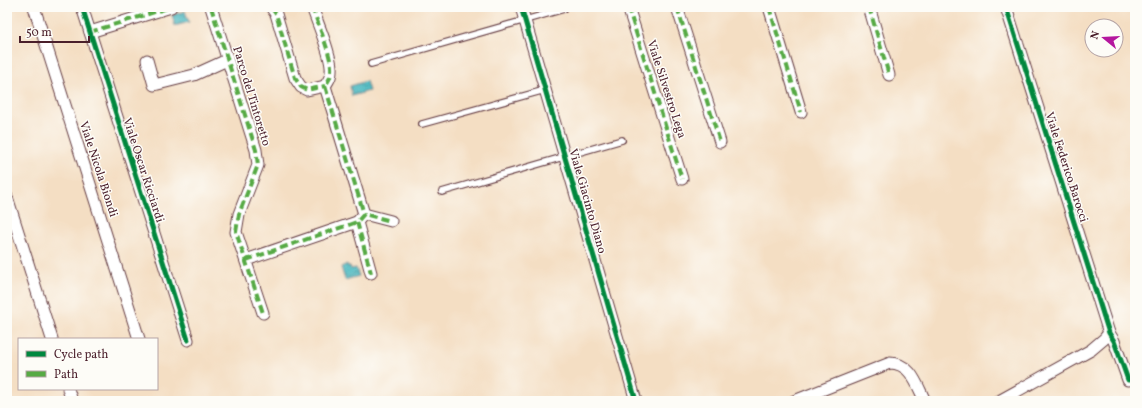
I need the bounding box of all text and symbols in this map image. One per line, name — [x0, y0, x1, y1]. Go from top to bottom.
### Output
scale bar — [20, 18, 89, 44]
north arrow — [1084, 18, 1124, 58]
text: 50 m — [26, 25, 52, 41]
text: N — [1088, 29, 1104, 41]
street label: Viale Silvestro Lega — [643, 38, 689, 140]
street label: Parco del Tintoretto — [228, 45, 274, 148]
street label: Viale Federico Barocci — [1041, 110, 1092, 225]
street label: Viale Oscar Ricciardi — [119, 116, 168, 225]
street label: Viale Nicola Biondi — [75, 119, 121, 220]
street label: Viale Giacinto Diano — [564, 147, 610, 255]
legend — [18, 338, 158, 390]
text: Cycle path — [54, 347, 109, 363]
text: Path — [54, 367, 78, 383]

